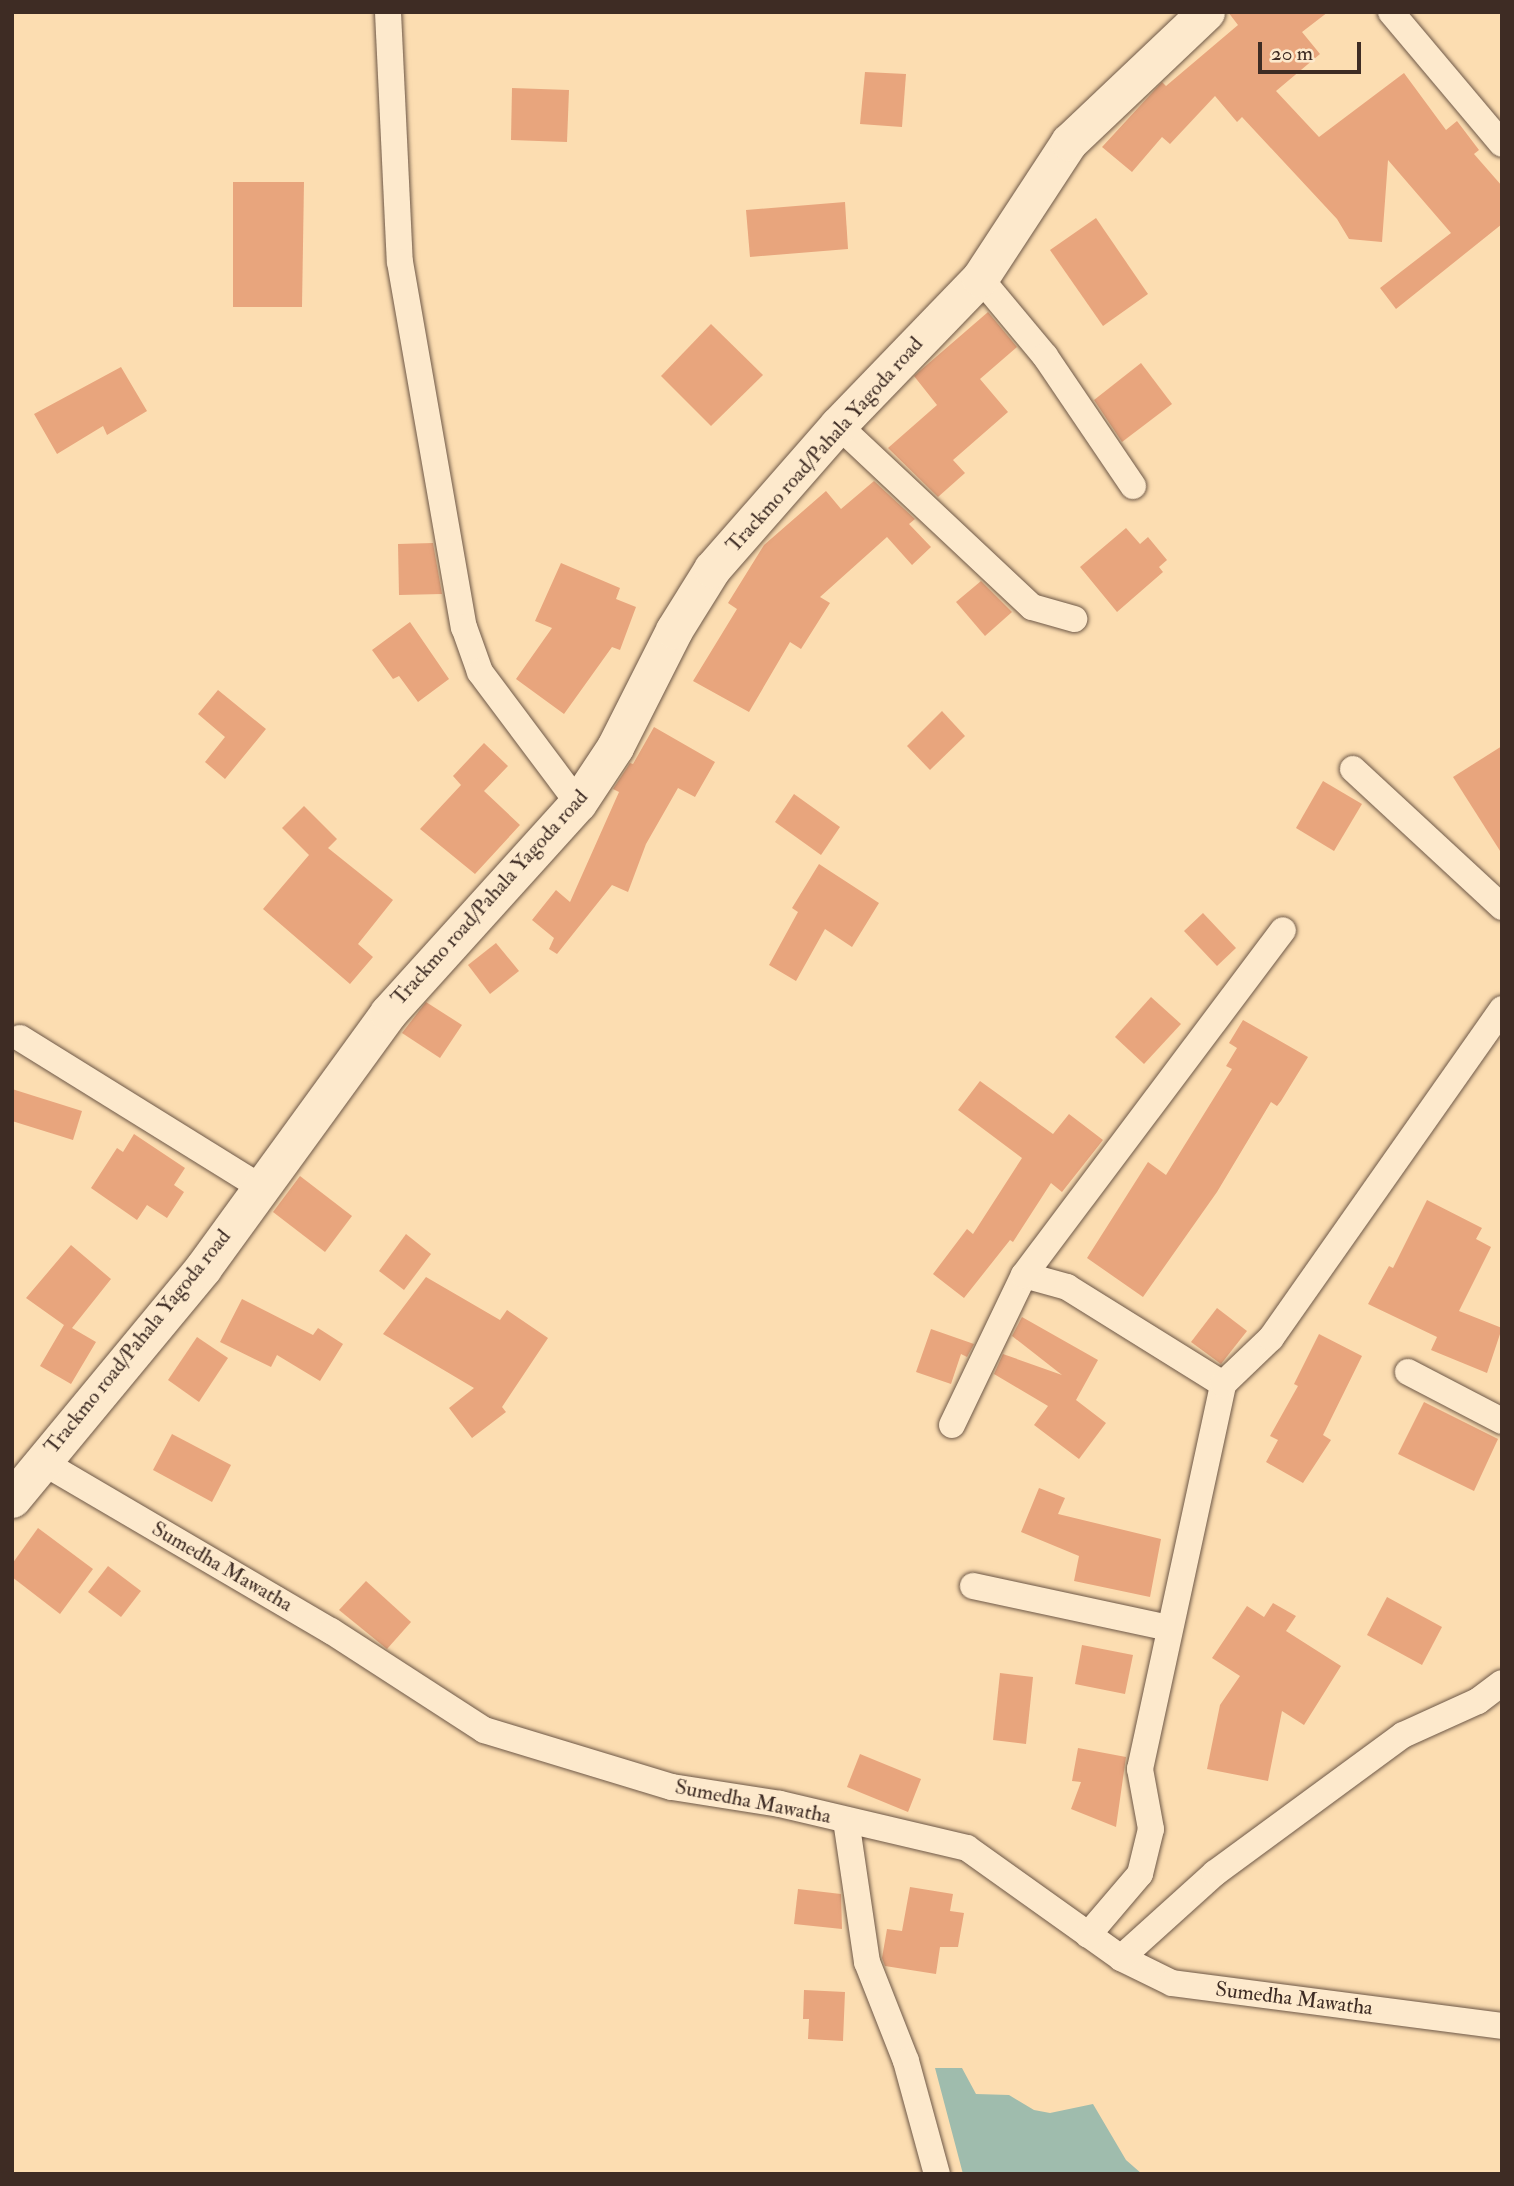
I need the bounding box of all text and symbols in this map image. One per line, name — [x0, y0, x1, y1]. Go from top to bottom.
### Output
scale bar — [1262, 28, 1365, 72]
text: 20 m — [1271, 40, 1313, 67]
street label: Trackmo road/Pahala Yagoda road — [721, 332, 929, 558]
street label: Trackmo road/Pahala Yagoda road — [386, 785, 594, 1011]
street label: Trackmo road/Pahala Yagoda road — [40, 1225, 236, 1459]
street label: Sumedha Mawatha — [147, 1516, 297, 1618]
street label: Sumedha Mawatha — [673, 1775, 833, 1829]
street label: Sumedha Mawatha — [1214, 1977, 1374, 2021]

